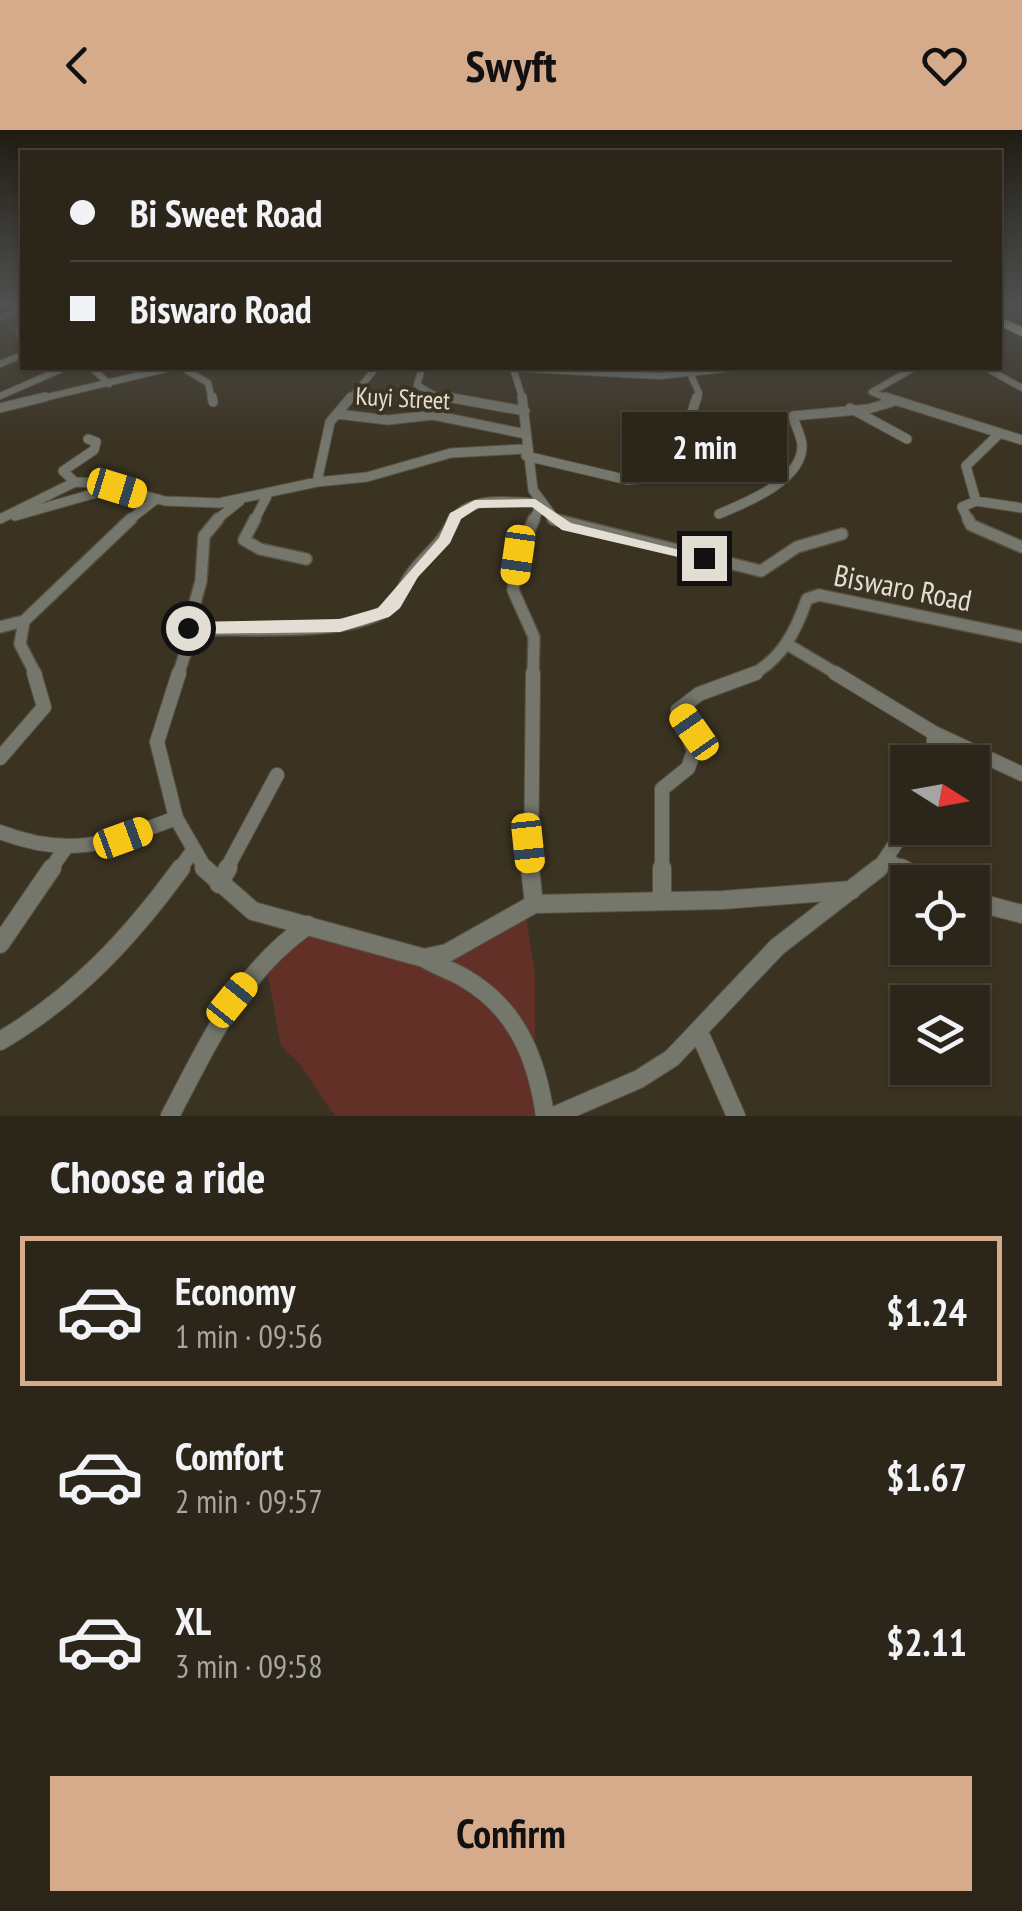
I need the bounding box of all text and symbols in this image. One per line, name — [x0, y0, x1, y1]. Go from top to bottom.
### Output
text: Swyft — [466, 36, 557, 94]
icon: back — [50, 38, 105, 93]
icon: heart — [917, 38, 972, 93]
text: Bi Sweet Road — [130, 188, 323, 237]
text: Biswaro Road — [130, 284, 312, 333]
street label: Kuyi Street — [355, 380, 451, 416]
callout: 2 min — [622, 413, 786, 483]
text: 2 min — [672, 426, 737, 468]
car — [84, 465, 150, 511]
car — [499, 523, 537, 587]
route end — [682, 536, 727, 581]
street label: Biswaro Road — [831, 555, 975, 619]
route start — [166, 606, 211, 651]
car — [665, 699, 723, 765]
north arrow — [890, 745, 990, 845]
map controls — [890, 745, 990, 1085]
car — [510, 812, 546, 874]
car — [90, 814, 156, 862]
button: locate — [890, 865, 990, 965]
car — [201, 967, 263, 1033]
button: layers — [890, 985, 990, 1085]
text: Choose a ride — [50, 1147, 265, 1205]
icon: car — [55, 1266, 145, 1356]
text: Economy — [175, 1266, 295, 1315]
text: $1.24 — [886, 1287, 967, 1336]
text: 1 min · 09:56 — [175, 1315, 323, 1357]
icon: car — [55, 1431, 145, 1521]
text: Comfort — [175, 1431, 284, 1480]
text: $1.67 — [886, 1452, 967, 1501]
text: 2 min · 09:57 — [175, 1480, 323, 1522]
icon: car — [55, 1596, 145, 1686]
text: XL — [175, 1596, 211, 1645]
text: $2.11 — [886, 1617, 967, 1666]
text: 3 min · 09:58 — [175, 1645, 323, 1687]
button: Confirm — [50, 1776, 972, 1891]

